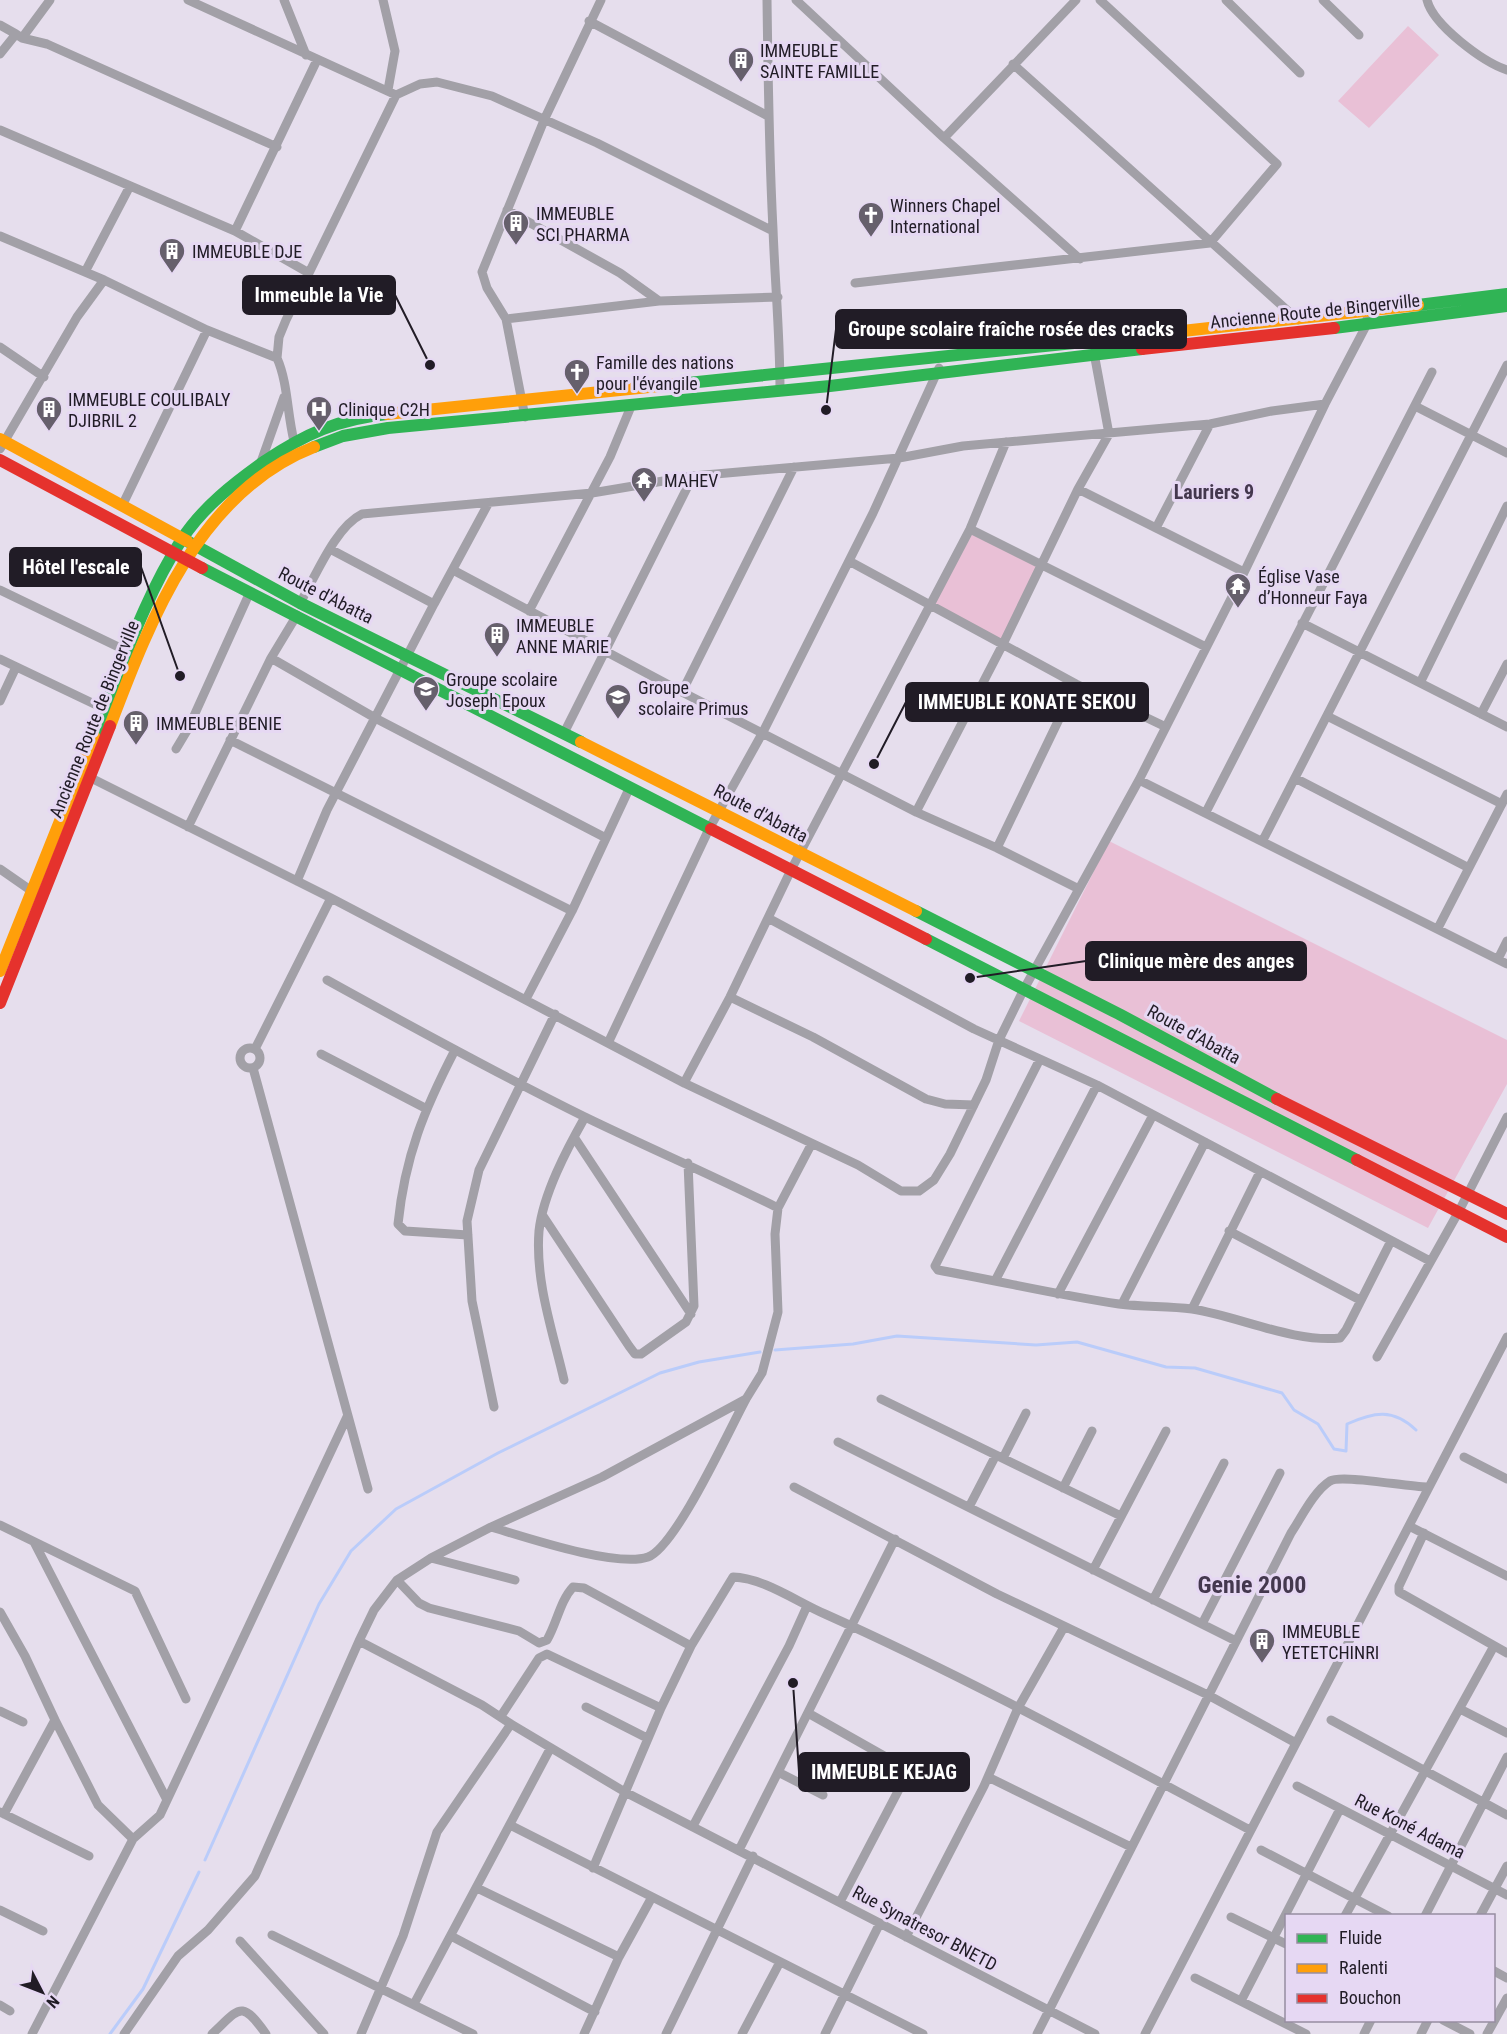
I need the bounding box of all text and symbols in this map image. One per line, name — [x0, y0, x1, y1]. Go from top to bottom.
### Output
place label: IMMEUBLE SAINTE FAMILLE — [760, 40, 879, 82]
building icon: IMMEUBLE SAINTE FAMILLE — [726, 45, 756, 83]
place label: Winners Chapel International — [890, 195, 1001, 237]
church icon: Winners Chapel International — [856, 200, 886, 238]
place label: IMMEUBLE SCI PHARMA — [536, 203, 630, 245]
building icon: IMMEUBLE SCI PHARMA — [501, 208, 531, 246]
building icon: IMMEUBLE DJE — [157, 236, 187, 274]
place label: IMMEUBLE DJE — [192, 241, 302, 262]
callout: Immeuble la Vie — [243, 276, 395, 314]
text: Immeuble la Vie — [255, 283, 383, 307]
street label: Ancienne Route de Bingerville — [1209, 290, 1421, 332]
callout: Groupe scolaire fraîche rosée des cracks — [836, 310, 1186, 348]
text: Groupe scolaire fraîche rosée des cracks — [848, 317, 1174, 341]
place label: Famille des nations pour l'évangile — [596, 352, 734, 394]
church icon: Famille des nations pour l'évangile — [562, 357, 592, 395]
place label: IMMEUBLE COULIBALY DJIBRIL 2 — [68, 389, 231, 431]
building icon: IMMEUBLE COULIBALY DJIBRIL 2 — [34, 394, 64, 432]
hospital icon: Clinique C2H — [304, 394, 334, 432]
place label: Clinique C2H — [338, 399, 430, 420]
temple icon: MAHEV — [629, 465, 659, 503]
place label: MAHEV — [664, 470, 718, 491]
district label: Lauriers 9 — [1174, 480, 1254, 504]
callout: Hôtel l'escale — [10, 548, 141, 586]
text: Hôtel l'escale — [22, 555, 130, 579]
street label: Route d'Abatta — [275, 562, 377, 628]
place label: Église Vase d’Honneur Faya — [1258, 566, 1368, 608]
temple icon: Église Vase d’Honneur Faya — [1223, 571, 1253, 609]
place label: IMMEUBLE ANNE MARIE — [516, 615, 609, 657]
street label: Ancienne Route de Bingerville — [45, 617, 143, 821]
building icon: IMMEUBLE ANNE MARIE — [482, 620, 512, 658]
place label: Groupe scolaire Joseph Epoux — [446, 669, 557, 711]
school or university icon: Groupe scolaire Joseph Epoux — [411, 674, 441, 712]
place label: Groupe scolaire Primus — [638, 677, 748, 719]
school or university icon: Groupe scolaire Primus — [603, 682, 633, 720]
callout: IMMEUBLE KONATE SEKOU — [906, 683, 1148, 721]
text: IMMEUBLE KONATE SEKOU — [918, 690, 1136, 714]
building icon: IMMEUBLE BENIE — [121, 708, 151, 746]
place label: IMMEUBLE BENIE — [156, 713, 282, 734]
street label: Route d'Abatta — [710, 779, 812, 847]
callout: Clinique mère des anges — [1086, 942, 1306, 980]
text: Clinique mère des anges — [1098, 949, 1294, 973]
street label: Route d'Abatta — [1144, 1000, 1244, 1068]
district label: Genie 2000 — [1198, 1571, 1306, 1599]
place label: IMMEUBLE YETETCHINRI — [1282, 1621, 1379, 1663]
building icon: IMMEUBLE YETETCHINRI — [1247, 1626, 1277, 1664]
callout: IMMEUBLE KEJAG — [799, 1753, 969, 1791]
text: IMMEUBLE KEJAG — [811, 1760, 957, 1784]
street label: Rue Koné Adama — [1351, 1789, 1469, 1863]
street label: Rue Synatresor BNETD — [849, 1881, 1001, 1975]
legend — [1285, 1914, 1495, 2022]
text: Fluide — [1339, 1927, 1382, 1948]
text: Ralenti — [1339, 1957, 1388, 1978]
north arrow — [12, 1962, 72, 2022]
text: Bouchon — [1339, 1987, 1401, 2008]
text: N — [42, 1992, 63, 2012]

